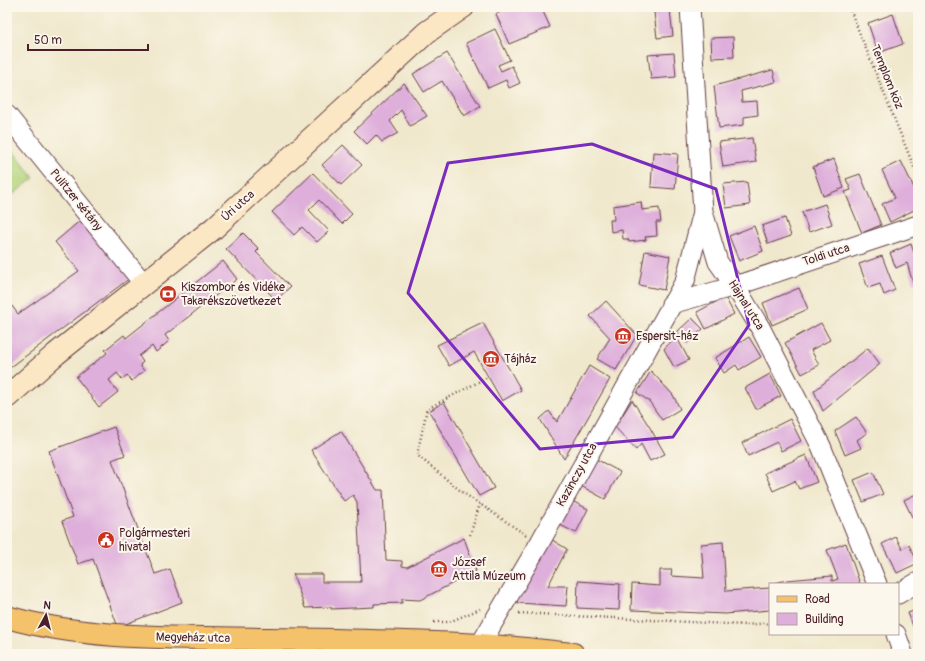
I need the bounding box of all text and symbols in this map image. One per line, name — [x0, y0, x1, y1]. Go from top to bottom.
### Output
scale bar — [28, 26, 148, 52]
text: 50 m — [34, 33, 62, 48]
street label: Templom köz — [867, 43, 907, 111]
street label: Pulitzer sétány — [46, 166, 106, 234]
street label: Úri utca — [218, 186, 258, 225]
street label: Toldi utca — [801, 240, 852, 270]
street label: Hajnal utca — [725, 277, 768, 333]
place label: Kiszombor és Vidéke Takarékszövetkezet — [181, 280, 285, 309]
bank icon: Kiszombor és Vidéke Takarékszövetkezet — [158, 284, 178, 304]
museum icon: Espersit-ház — [613, 326, 633, 346]
place label: Espersit-ház — [636, 329, 698, 344]
museum icon: Tájház — [481, 349, 501, 369]
place label: Tájház — [504, 352, 537, 367]
street label: Kazinczy utca — [553, 440, 601, 509]
place label: Polgármesteri hivatal — [119, 526, 190, 555]
public building icon: Polgármesteri hivatal — [96, 530, 116, 550]
place label: József Attila Múzeum — [452, 555, 526, 584]
museum icon: József Attila Múzeum — [429, 559, 449, 579]
legend — [769, 583, 899, 635]
text: Road — [805, 592, 830, 607]
north arrow — [26, 595, 66, 635]
text: N — [43, 599, 52, 613]
text: Building — [805, 612, 844, 627]
street label: Megyeház utca — [156, 630, 231, 646]

